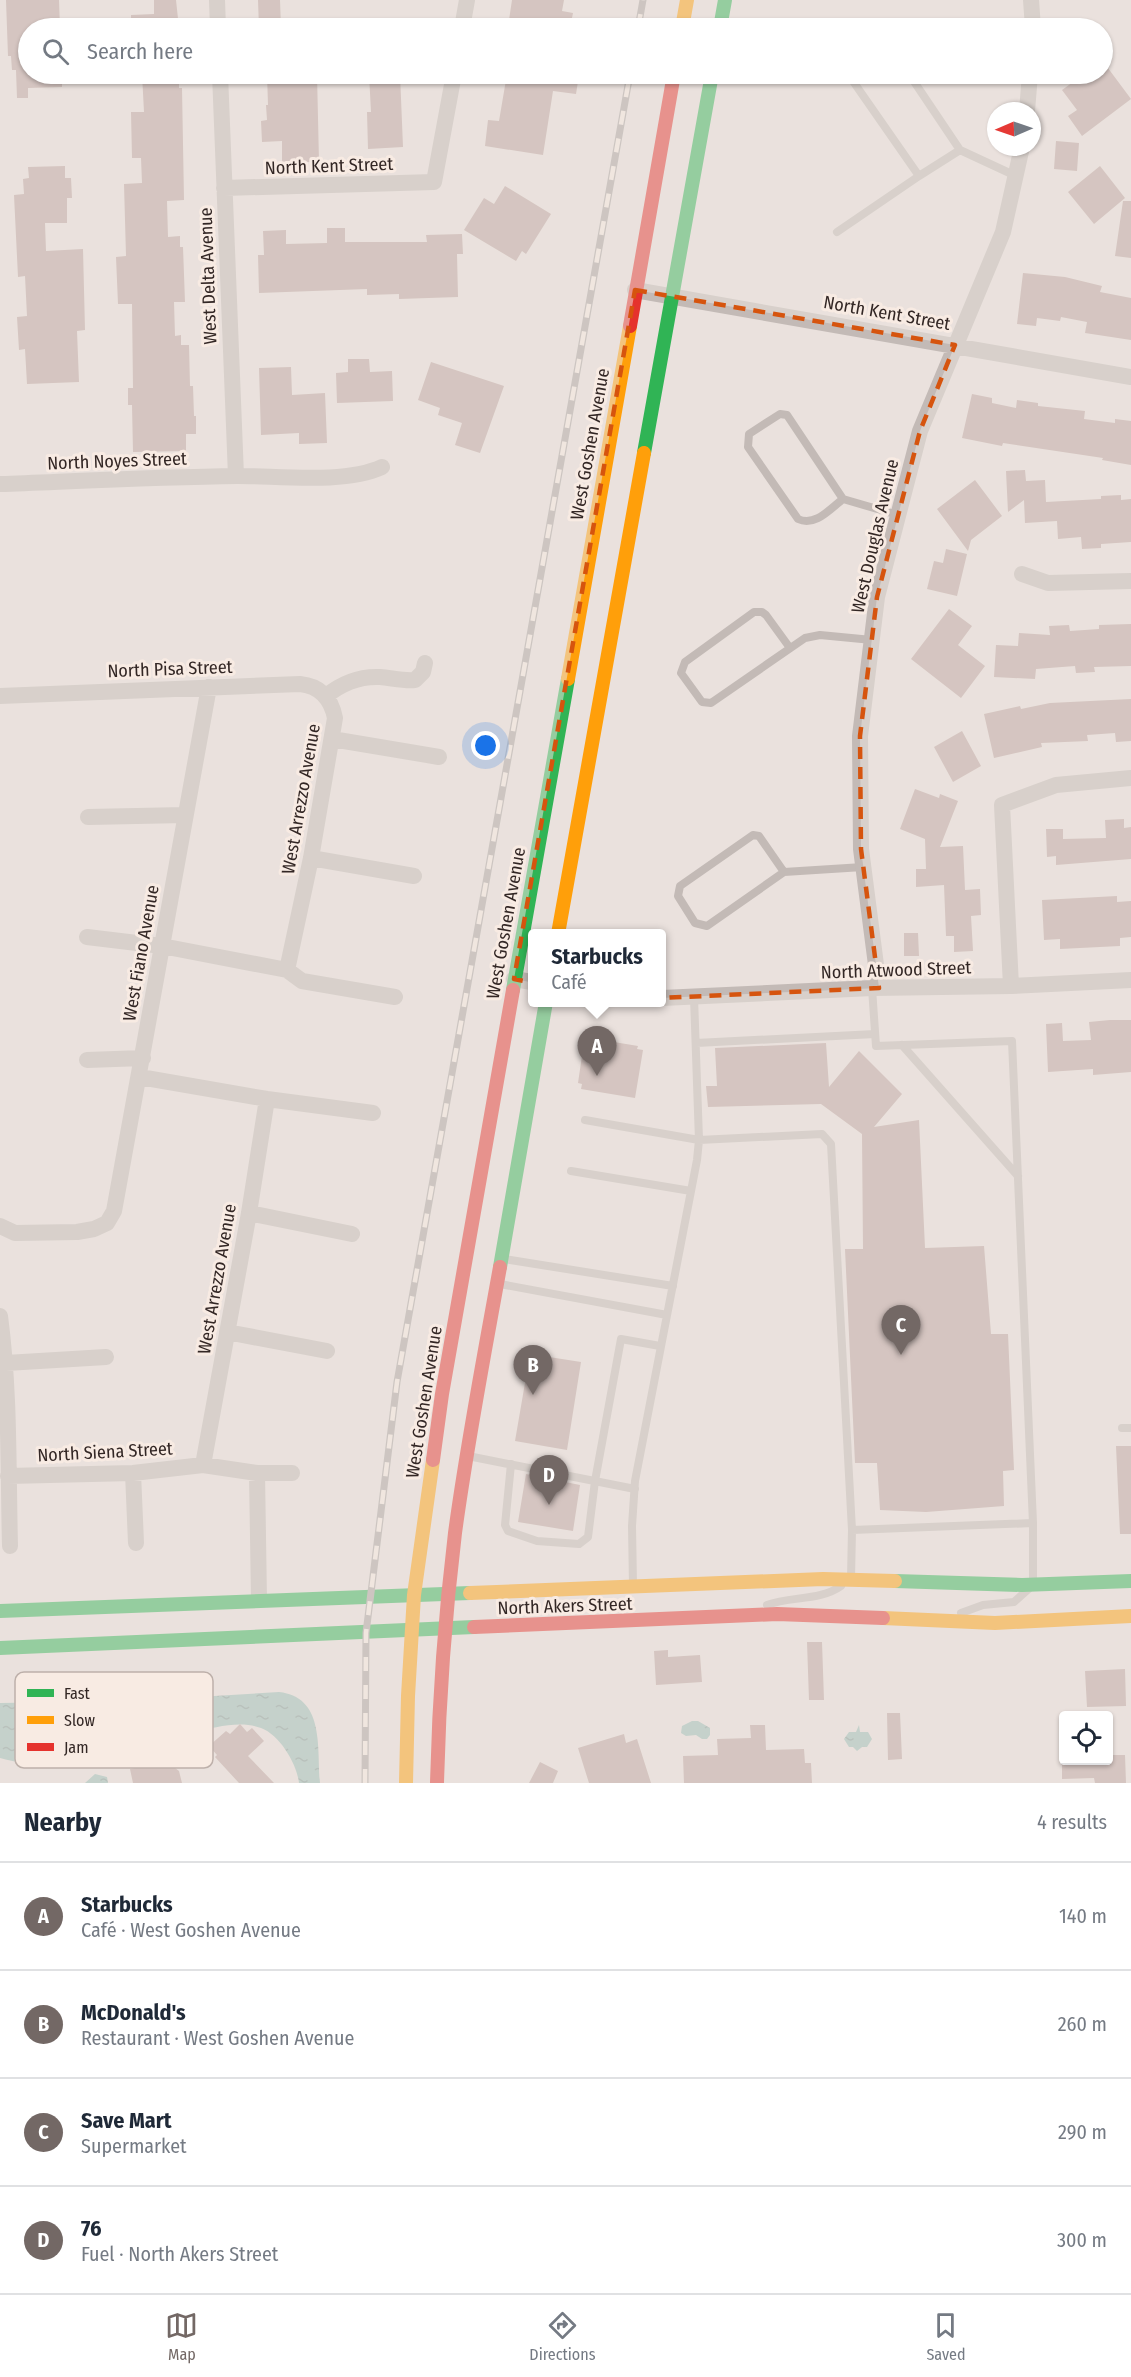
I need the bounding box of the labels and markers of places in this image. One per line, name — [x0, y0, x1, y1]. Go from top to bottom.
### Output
pin: A — [578, 1026, 616, 1076]
pin: C — [882, 1306, 920, 1355]
pin: B — [514, 1346, 552, 1395]
pin: D — [530, 1456, 568, 1505]

